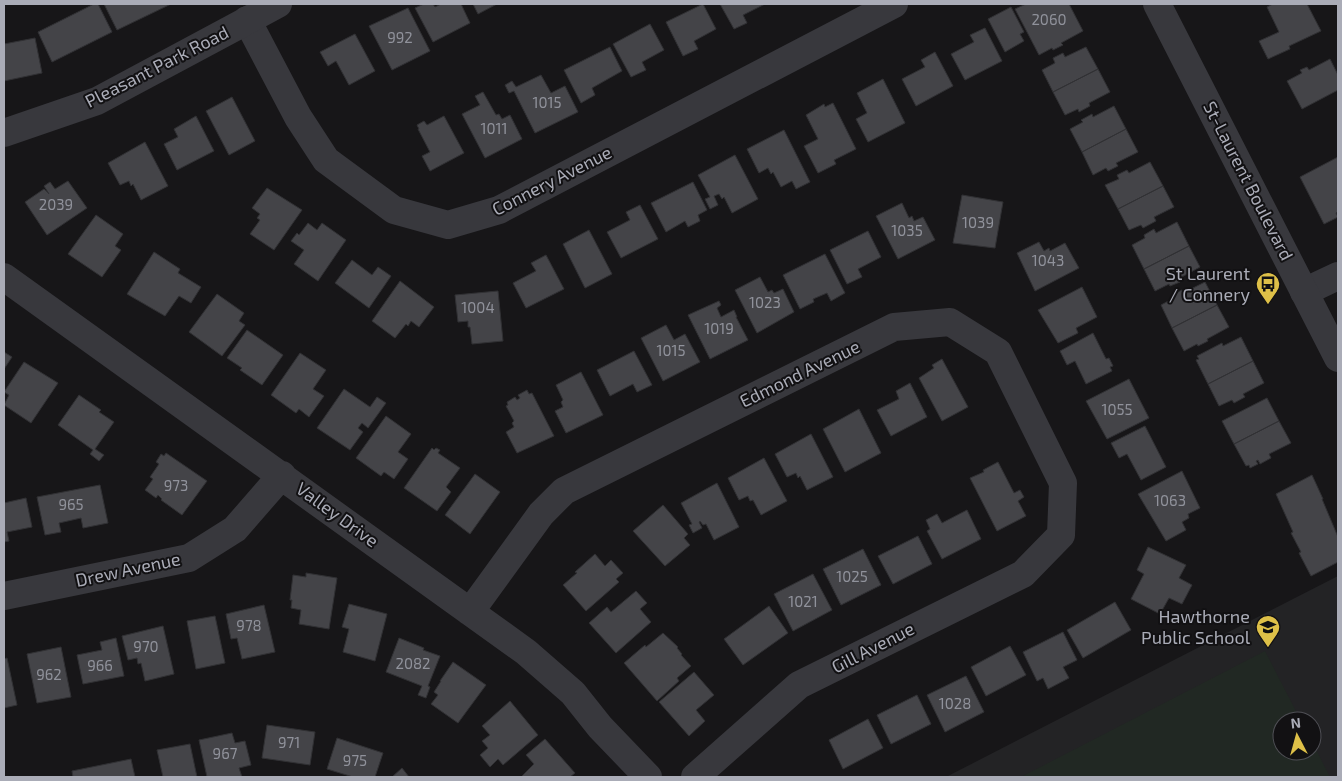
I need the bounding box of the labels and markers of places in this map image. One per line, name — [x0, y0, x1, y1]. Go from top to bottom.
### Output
place label: St Laurent / Connery — [1166, 262, 1250, 305]
bus stop icon: St Laurent / Connery — [1255, 271, 1281, 305]
place label: Hawthorne Public School — [1141, 605, 1251, 648]
school or university icon: Hawthorne Public School — [1255, 614, 1281, 648]

